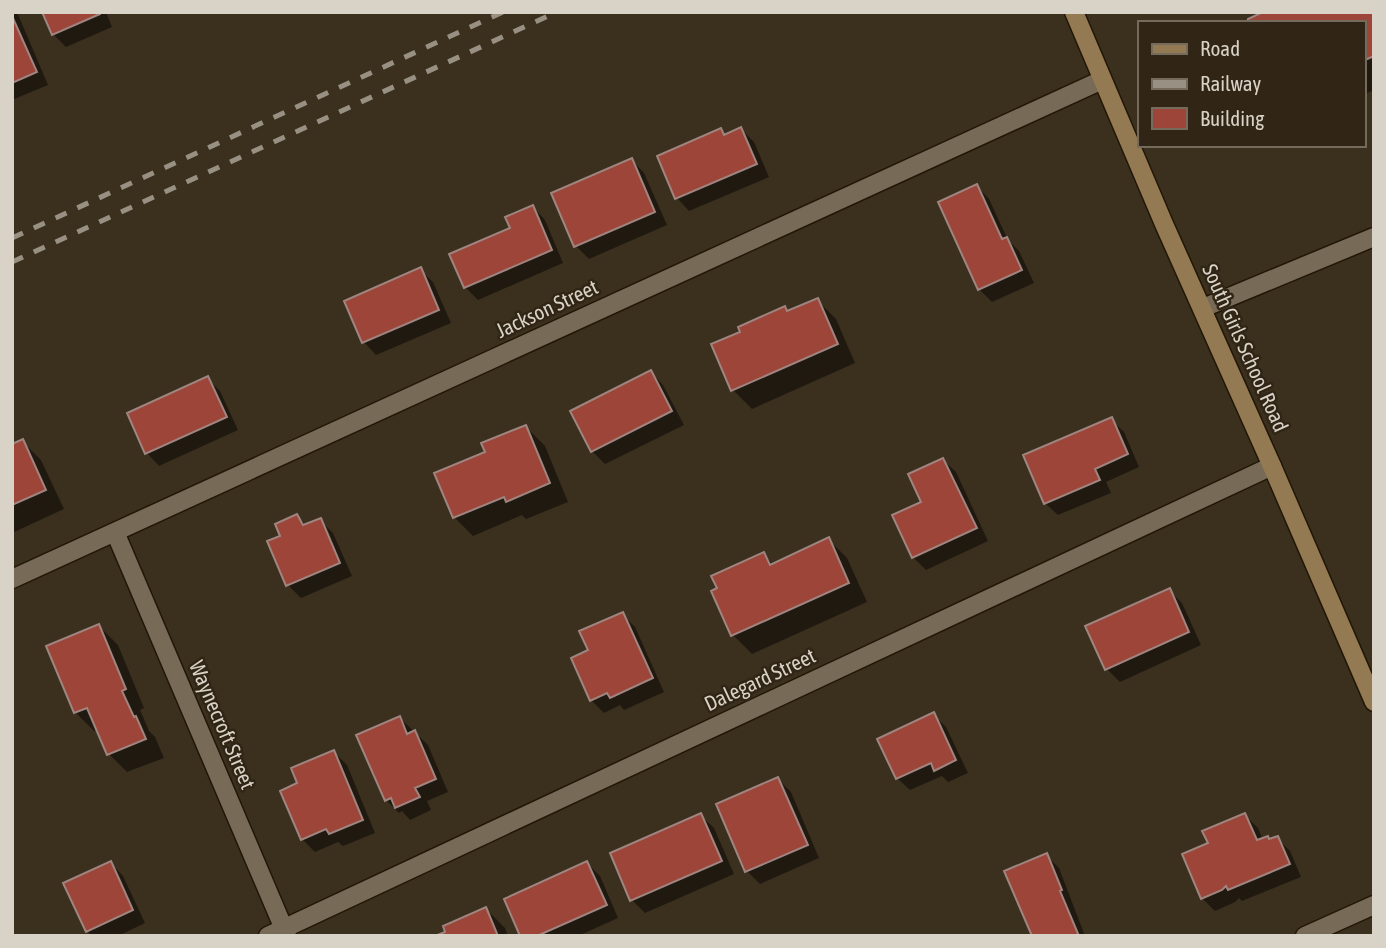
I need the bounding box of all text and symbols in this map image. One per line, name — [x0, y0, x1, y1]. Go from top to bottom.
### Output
legend — [1138, 21, 1365, 147]
text: Road — [1200, 36, 1240, 60]
text: Railway — [1200, 71, 1262, 95]
text: Building — [1200, 106, 1264, 130]
street label: South Girls School Road — [1198, 260, 1294, 435]
street label: Jackson Street — [492, 274, 601, 342]
street label: Dalegard Street — [700, 643, 819, 715]
street label: Waynecroft Street — [185, 657, 261, 792]

